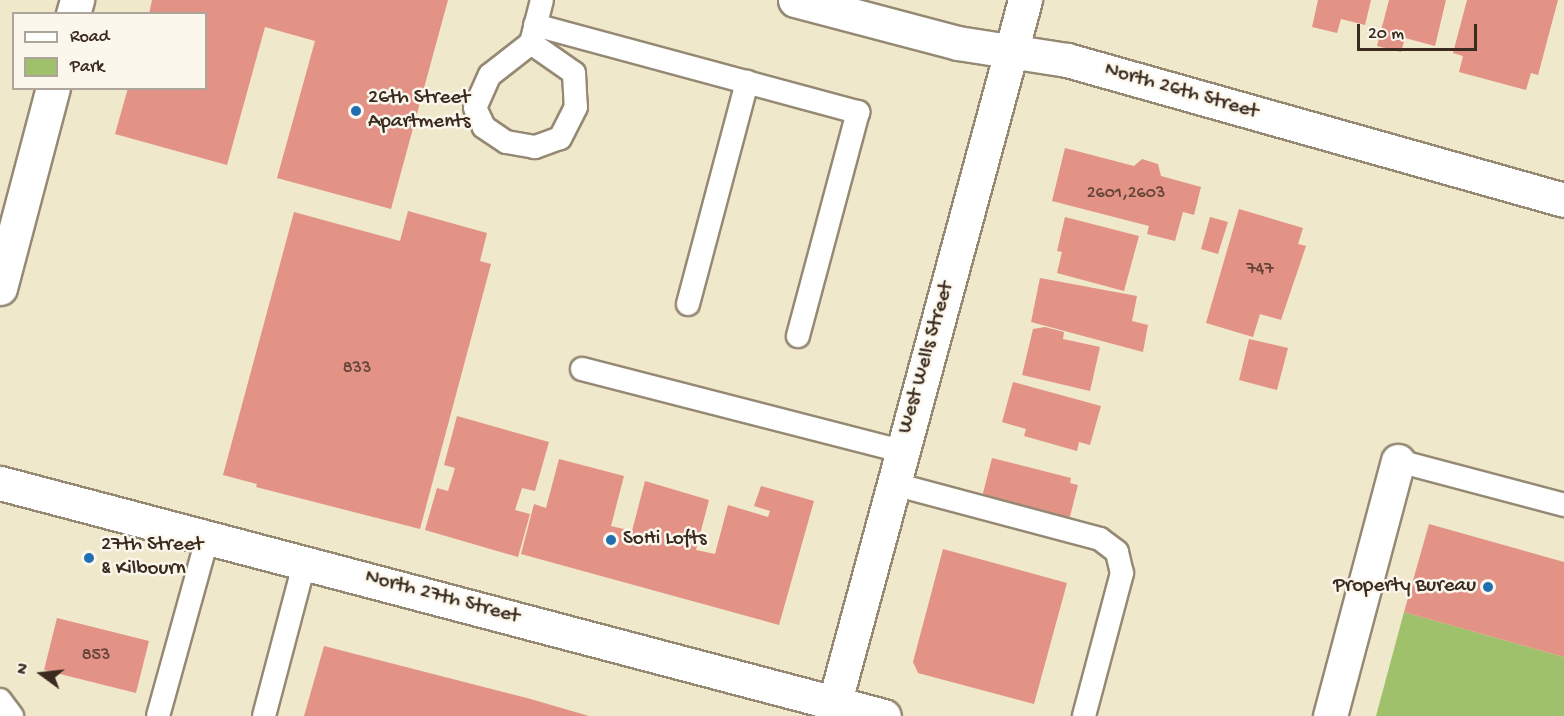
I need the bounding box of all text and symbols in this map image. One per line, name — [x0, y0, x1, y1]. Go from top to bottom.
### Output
legend — [12, 12, 207, 90]
scale bar — [1360, 12, 1480, 50]
text: 20 m — [1368, 24, 1404, 45]
text: Road — [70, 27, 109, 48]
text: Park — [70, 57, 104, 78]
street label: North 26th Street — [1101, 58, 1261, 126]
place label: 26th Street Apartments — [368, 86, 470, 136]
marker: 26th Street Apartments — [349, 104, 363, 118]
house number: 2601,2603 — [1087, 183, 1165, 205]
house number: 747 — [1246, 259, 1274, 281]
street label: West Wells Street — [893, 279, 961, 437]
house number: 833 — [343, 358, 371, 380]
place label: SoHi Lofts — [623, 527, 706, 553]
place label: 27th Street & Kilbourn — [101, 533, 203, 583]
marker: SoHi Lofts — [604, 533, 618, 547]
marker: 27th Street & Kilbourn — [82, 551, 96, 565]
street label: North 27th Street — [362, 565, 522, 631]
place label: Property Bureau — [1333, 574, 1476, 600]
marker: Property Bureau — [1481, 580, 1495, 594]
north arrow — [12, 644, 72, 704]
house number: 853 — [82, 645, 110, 667]
text: N — [14, 662, 35, 677]

